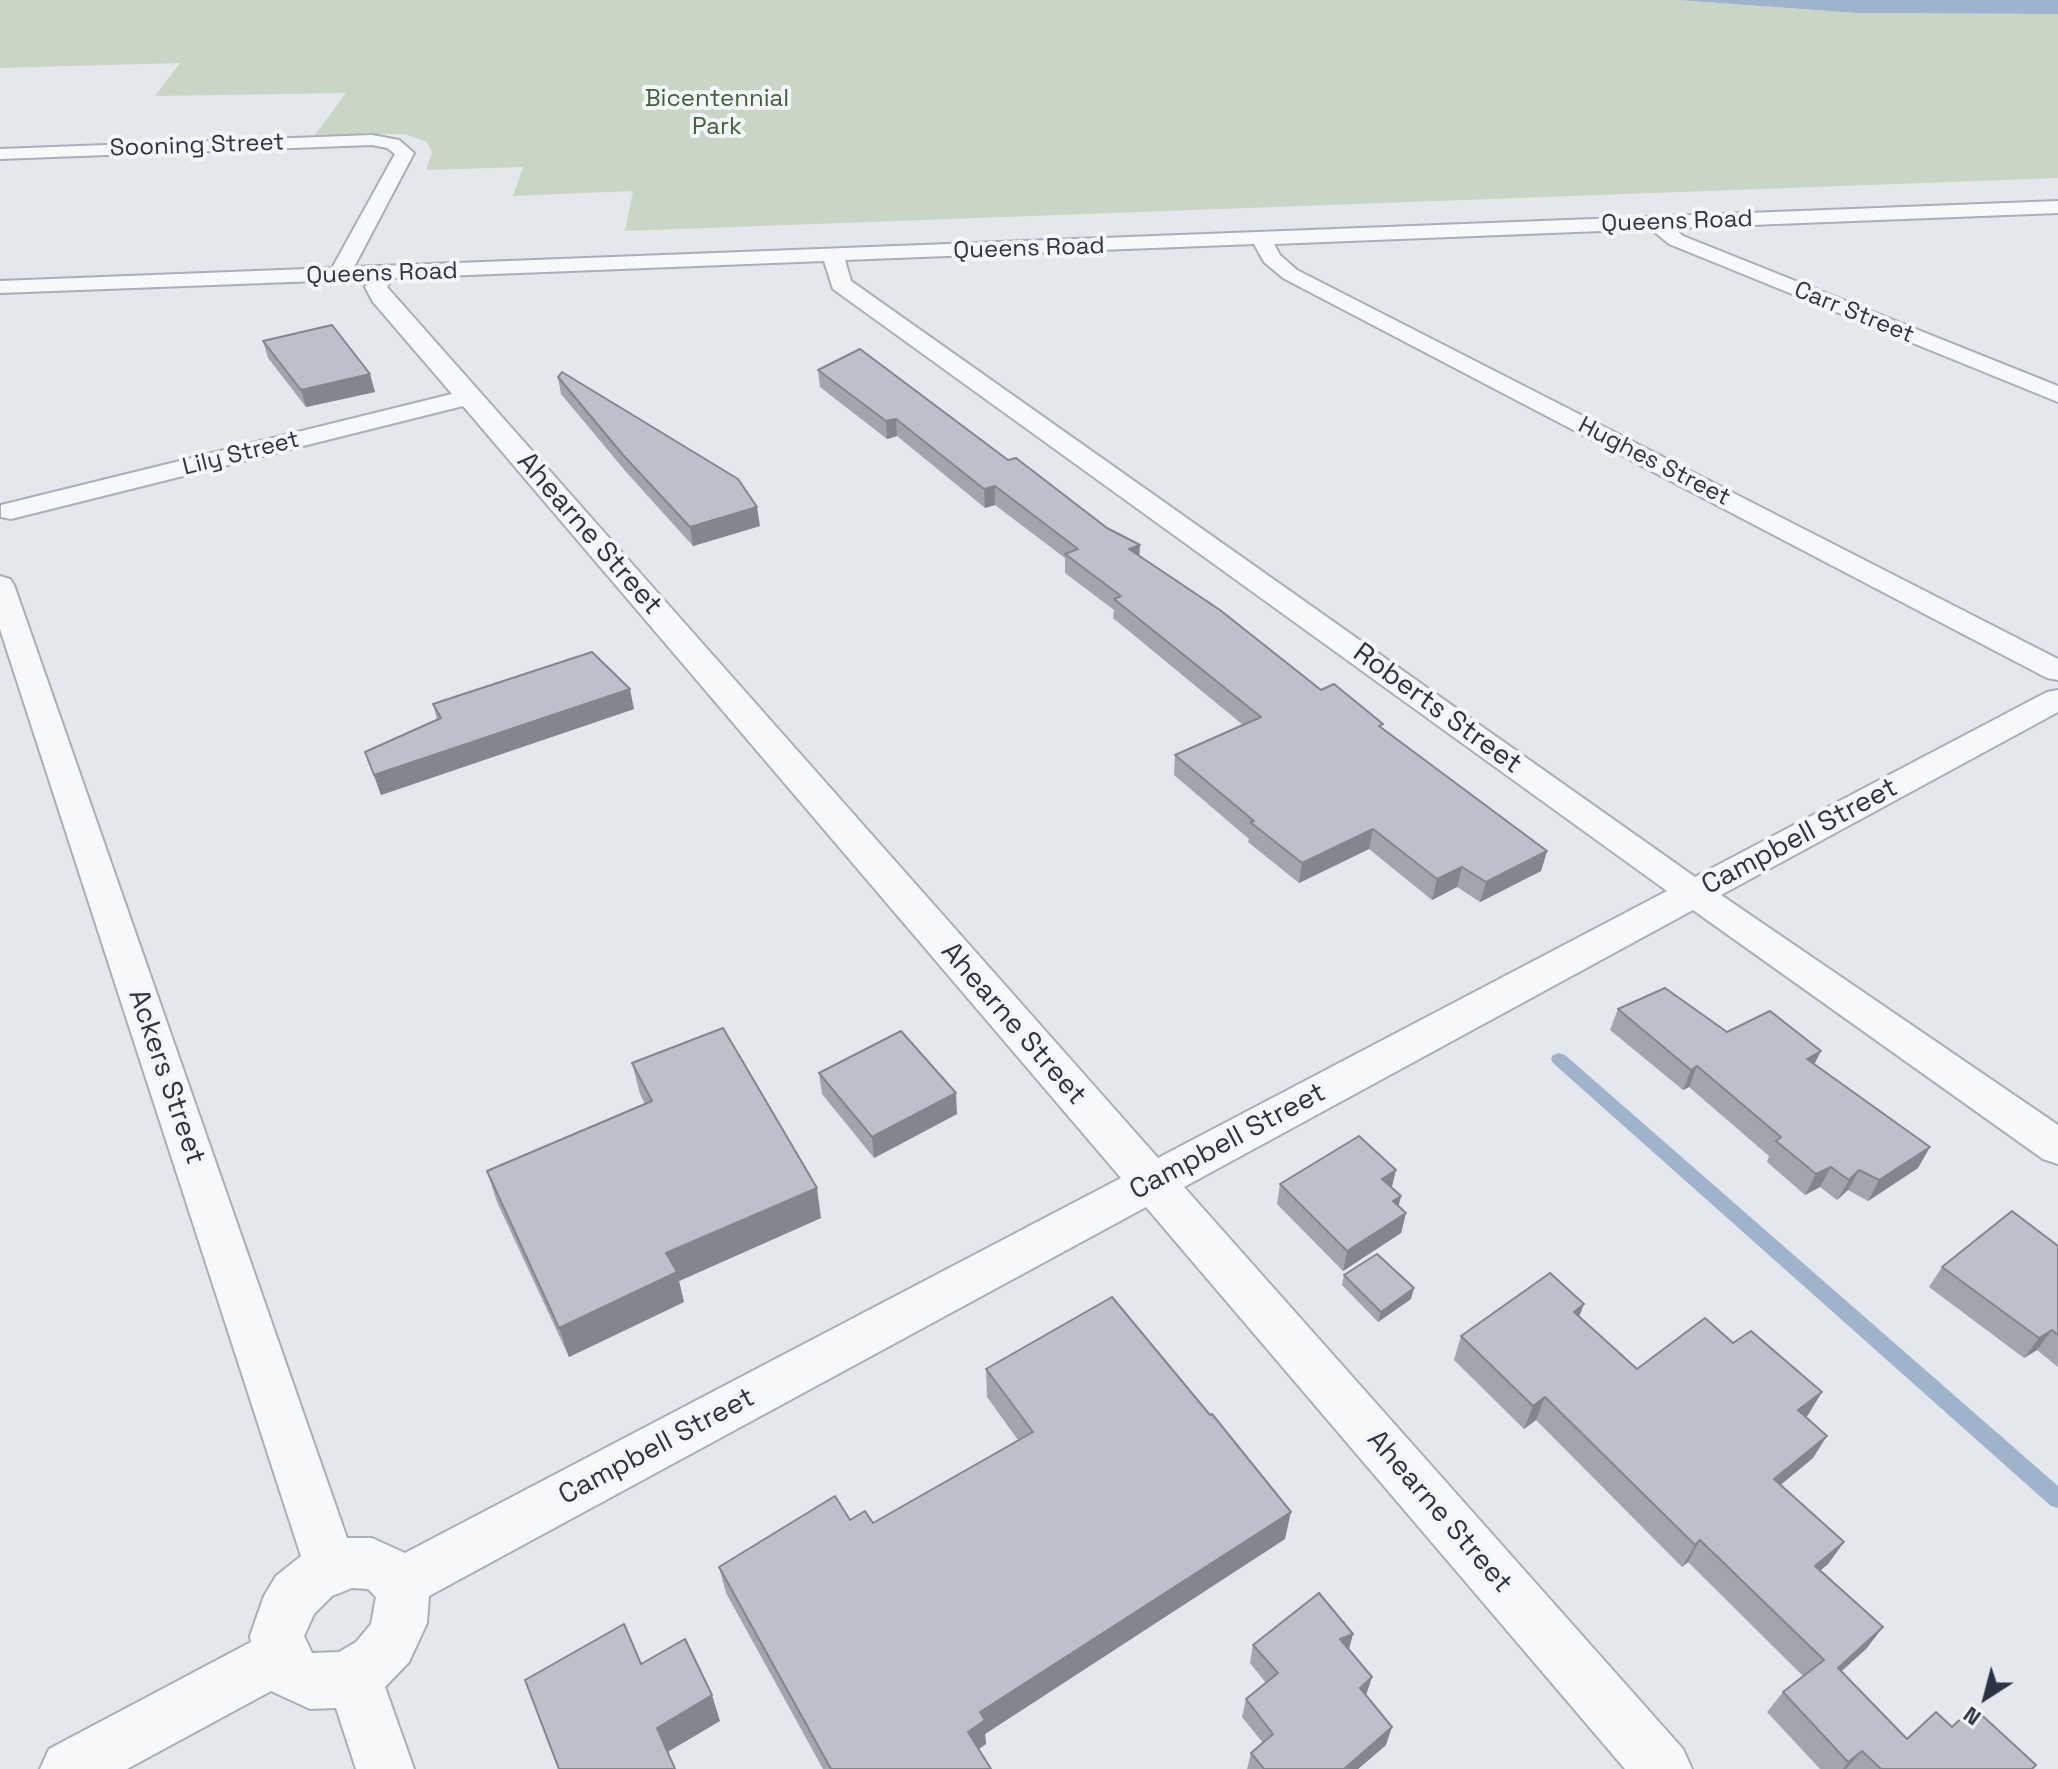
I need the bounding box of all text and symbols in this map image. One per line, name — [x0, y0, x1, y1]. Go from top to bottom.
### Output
park label: Bicentennial Park — [645, 85, 789, 141]
street label: Sooning Street — [109, 129, 285, 163]
street label: Queens Road — [1601, 205, 1753, 239]
street label: Queens Road — [953, 232, 1105, 266]
street label: Queens Road — [306, 257, 458, 291]
street label: Carr Street — [1790, 276, 1918, 350]
street label: Hughes Street — [1573, 411, 1735, 513]
street label: Lily Street — [180, 426, 302, 482]
street label: Ahearne Street — [509, 446, 669, 622]
street label: Roberts Street — [1346, 636, 1528, 782]
street label: Campbell Street — [1696, 771, 1904, 903]
street label: Ahearne Street — [933, 936, 1093, 1112]
street label: Ackers Street — [120, 985, 212, 1169]
street label: Campbell Street — [1124, 1076, 1332, 1208]
street label: Campbell Street — [553, 1381, 761, 1513]
street label: Ahearne Street — [1359, 1424, 1519, 1600]
north arrow — [1946, 1657, 2026, 1737]
text: N — [1958, 1701, 1986, 1732]

